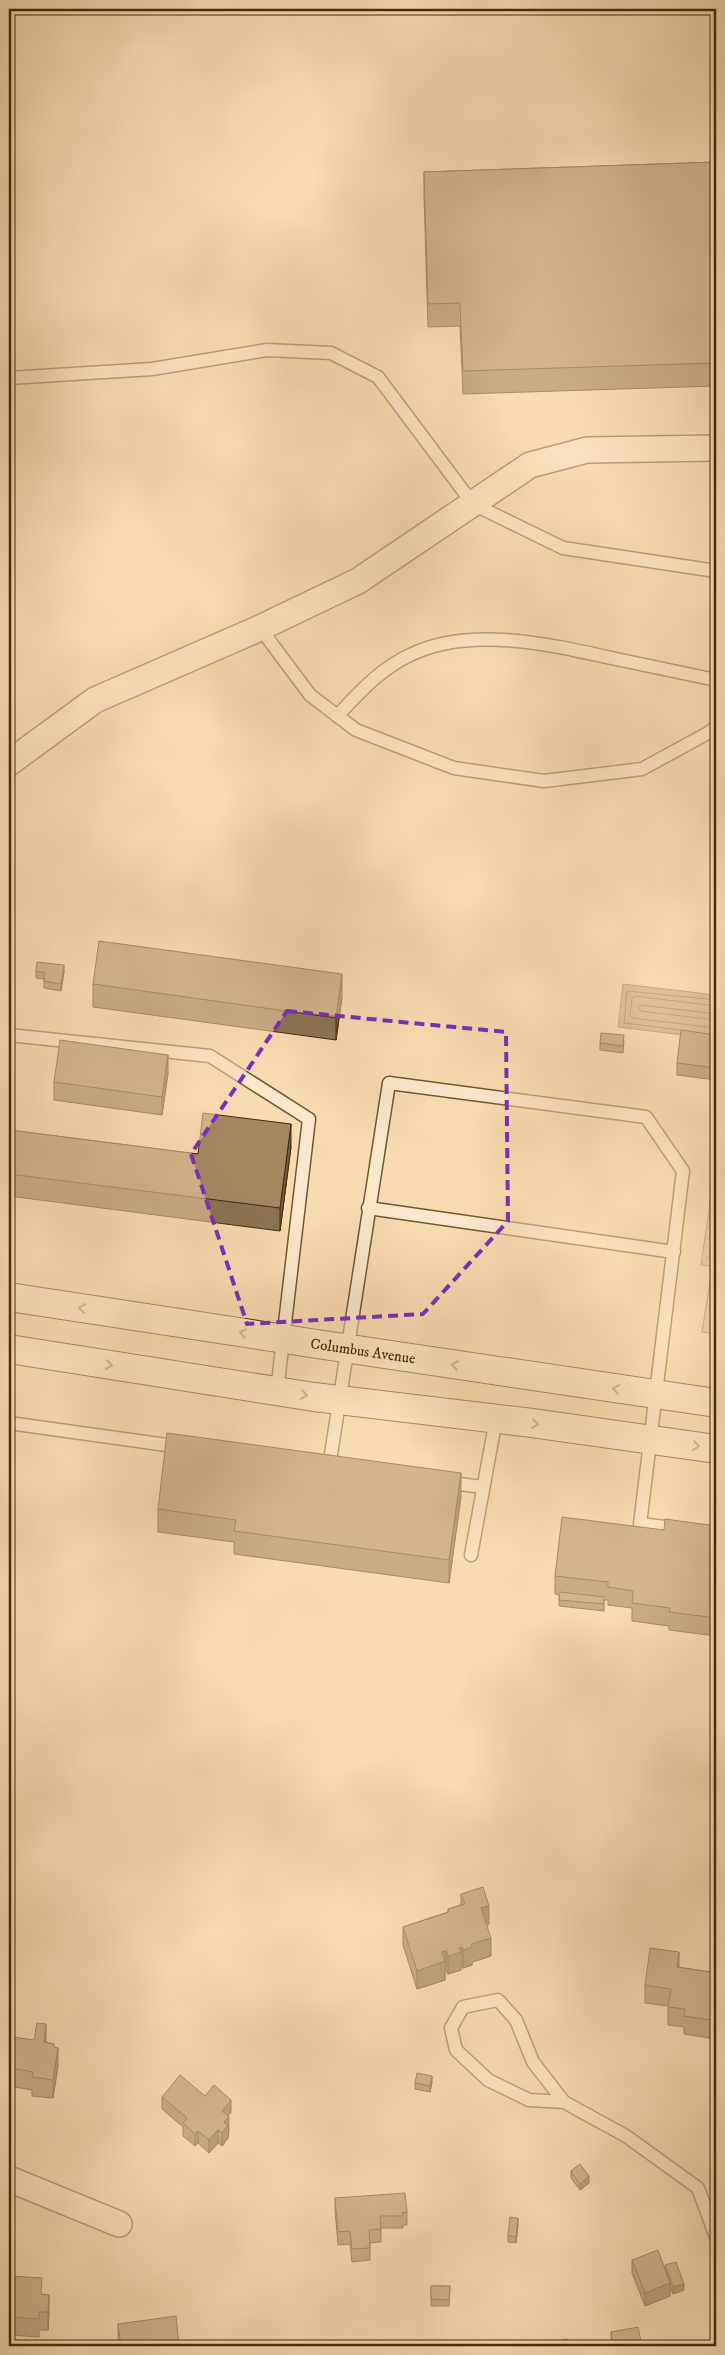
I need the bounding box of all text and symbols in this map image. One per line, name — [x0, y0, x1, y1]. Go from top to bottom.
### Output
one-way arrow — [78, 1303, 86, 1314]
one-way arrow — [238, 1328, 247, 1338]
street label: Columbus Avenue — [309, 1334, 417, 1368]
one-way arrow — [104, 1359, 113, 1369]
one-way arrow — [451, 1361, 460, 1371]
one-way arrow — [612, 1384, 620, 1394]
one-way arrow — [300, 1390, 308, 1400]
one-way arrow — [531, 1418, 539, 1429]
one-way arrow — [692, 1440, 700, 1451]

